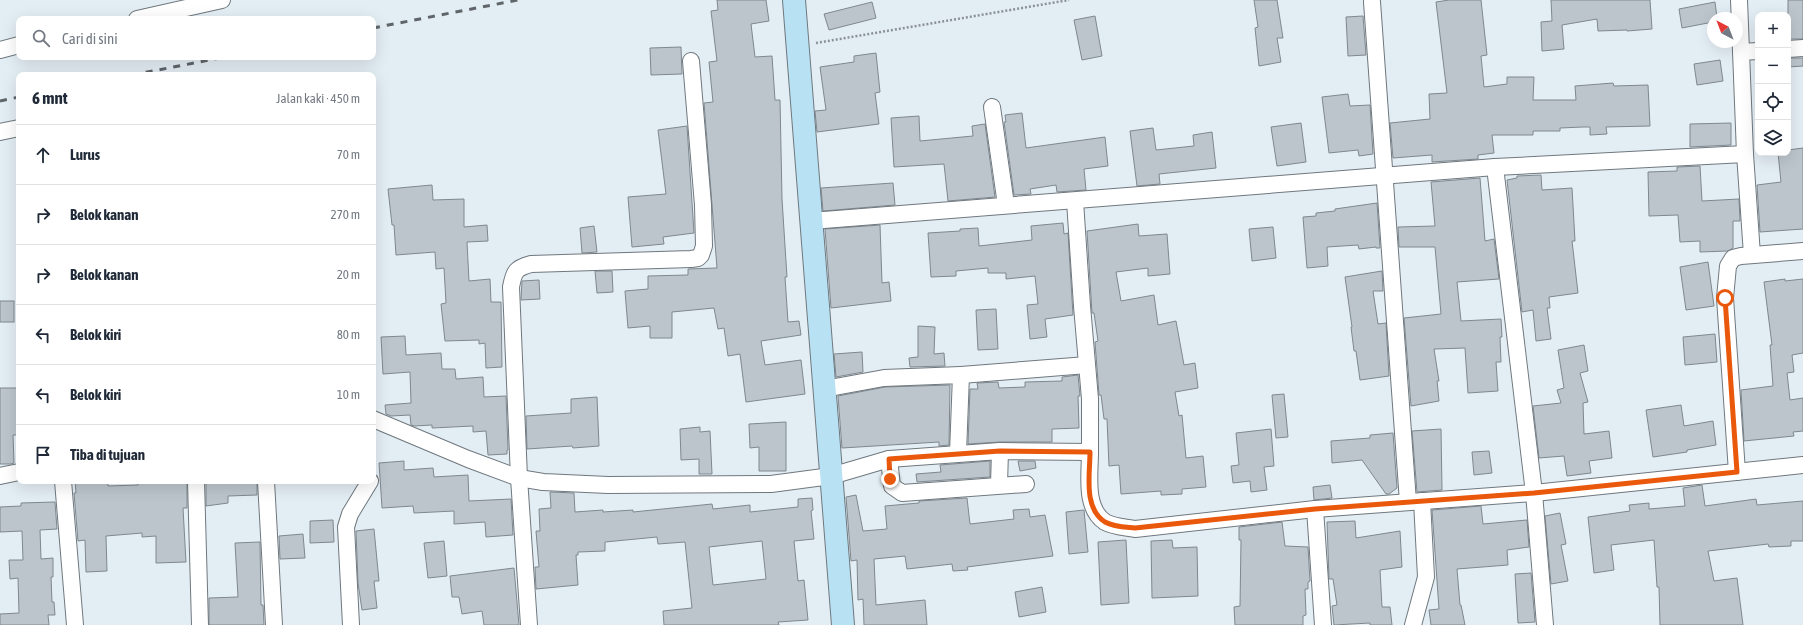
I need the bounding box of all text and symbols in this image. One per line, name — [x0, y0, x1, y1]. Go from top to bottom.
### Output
north arrow — [1707, 12, 1743, 48]
map controls — [1755, 12, 1791, 156]
button: + — [1755, 12, 1791, 48]
search box — [16, 16, 376, 60]
icon: search — [30, 27, 52, 49]
text: Cari di sini — [62, 30, 118, 47]
button: − — [1755, 48, 1791, 84]
button: locate — [1755, 84, 1791, 120]
text: 6 mnt — [32, 88, 68, 108]
text: Jalan kaki · 450 m — [276, 91, 360, 106]
button: layers — [1755, 120, 1791, 156]
icon: ahead — [32, 144, 54, 166]
text: Lurus — [70, 146, 100, 163]
text: 70 m — [337, 147, 360, 162]
icon: right — [32, 204, 54, 226]
text: Belok kanan — [70, 206, 139, 223]
text: 270 m — [331, 207, 360, 222]
icon: right — [32, 264, 54, 286]
text: Belok kanan — [70, 266, 139, 283]
text: 20 m — [337, 267, 360, 282]
route start — [1716, 289, 1734, 307]
icon: left — [32, 324, 54, 346]
text: Belok kiri — [70, 326, 121, 343]
text: 80 m — [337, 327, 360, 342]
icon: left — [32, 384, 54, 406]
text: Belok kiri — [70, 386, 121, 403]
text: 10 m — [337, 387, 360, 402]
icon: arrive — [32, 444, 54, 466]
text: Tiba di tujuan — [70, 446, 145, 463]
route end — [881, 470, 899, 488]

